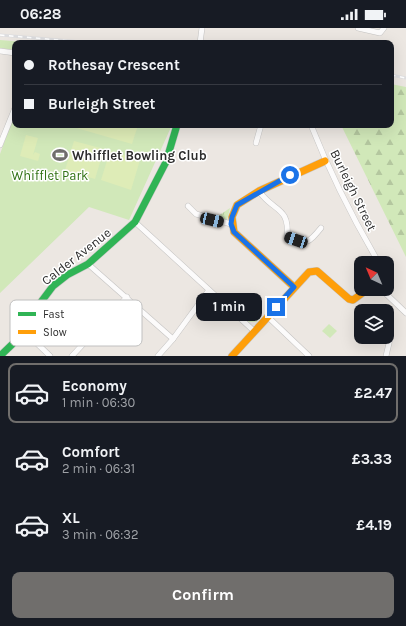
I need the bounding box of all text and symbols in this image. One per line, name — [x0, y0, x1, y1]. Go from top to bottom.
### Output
text: 06:28 — [20, 5, 61, 23]
text: Rothesay Crescent — [48, 56, 180, 74]
text: Burleigh Street — [48, 95, 156, 113]
sports icon: Whifflet Bowling Club — [51, 146, 69, 164]
street label: Burleigh Street — [327, 147, 380, 234]
place label: Whifflet Bowling Club — [72, 148, 207, 163]
route start — [281, 166, 299, 184]
park label: Whifflet Park — [12, 168, 88, 183]
car — [199, 211, 225, 229]
street label: Calder Avenue — [39, 225, 114, 288]
car — [283, 230, 309, 250]
north arrow — [354, 256, 394, 296]
map controls — [354, 256, 394, 344]
callout: 1 min — [196, 293, 262, 321]
route end — [267, 298, 285, 316]
text: 1 min — [213, 299, 245, 314]
legend — [10, 300, 142, 346]
button: layers — [354, 304, 394, 344]
text: Fast — [43, 308, 64, 321]
text: Slow — [43, 326, 67, 339]
icon: car — [14, 375, 50, 411]
text: Economy — [62, 377, 127, 395]
text: £2.47 — [354, 384, 392, 402]
text: 1 min · 06:30 — [62, 395, 135, 410]
icon: car — [14, 441, 50, 477]
text: Comfort — [62, 443, 120, 461]
text: £3.33 — [352, 450, 392, 468]
text: 2 min · 06:31 — [62, 461, 135, 476]
icon: car — [14, 507, 50, 543]
text: XL — [62, 509, 80, 527]
text: £4.19 — [356, 516, 392, 534]
text: 3 min · 06:32 — [62, 527, 139, 542]
button: Confirm — [12, 572, 394, 618]

